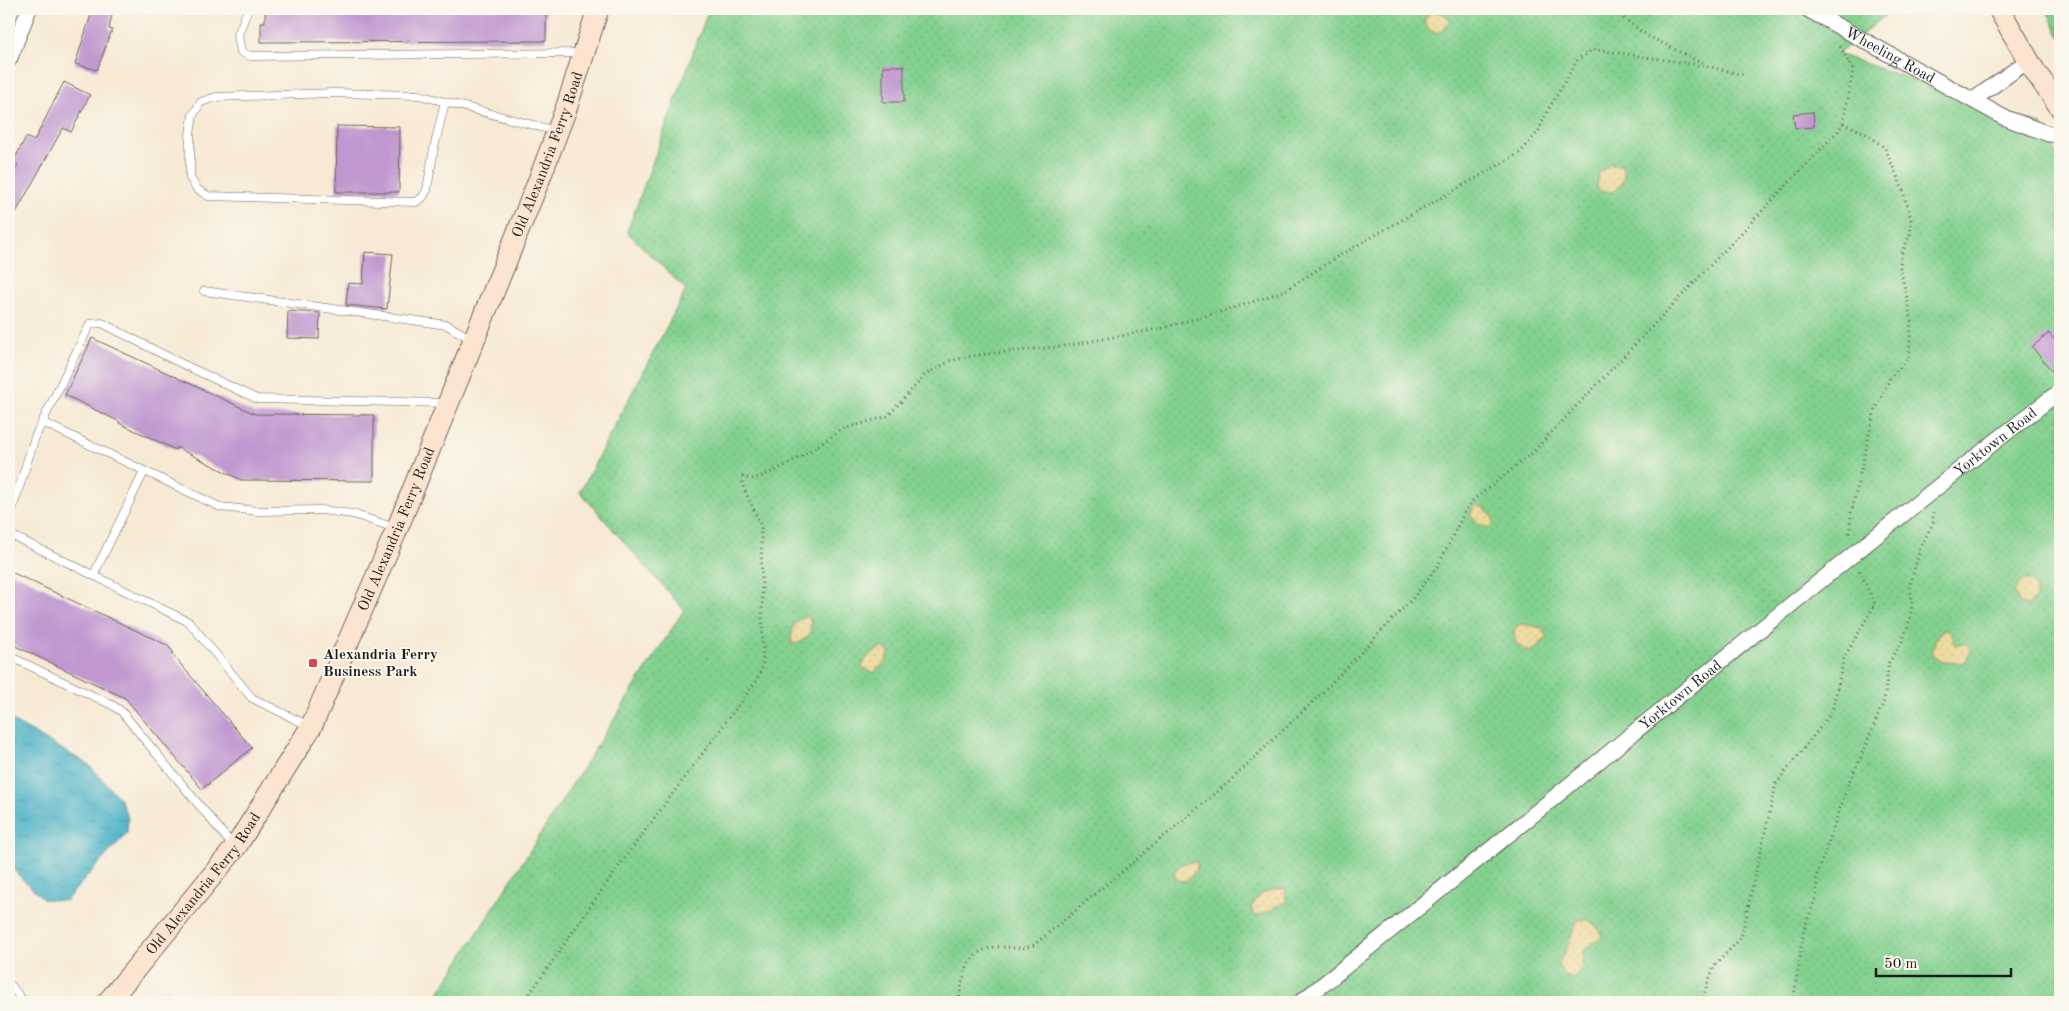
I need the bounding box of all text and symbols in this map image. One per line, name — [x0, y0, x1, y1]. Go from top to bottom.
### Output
street label: Wheeling Road — [1842, 25, 1937, 87]
street label: Old Alexandria Ferry Road — [510, 70, 586, 240]
street label: Yorktown Road — [1952, 406, 2041, 480]
street label: Old Alexandria Ferry Road — [356, 445, 438, 614]
place label: Alexandria Ferry Business Park — [323, 648, 438, 680]
marker: Alexandria Ferry Business Park — [307, 657, 319, 669]
street label: Yorktown Road — [1637, 658, 1725, 734]
street label: Old Alexandria Ferry Road — [144, 810, 264, 958]
scale bar — [1876, 946, 2012, 978]
text: 50 m — [1884, 957, 1918, 972]

